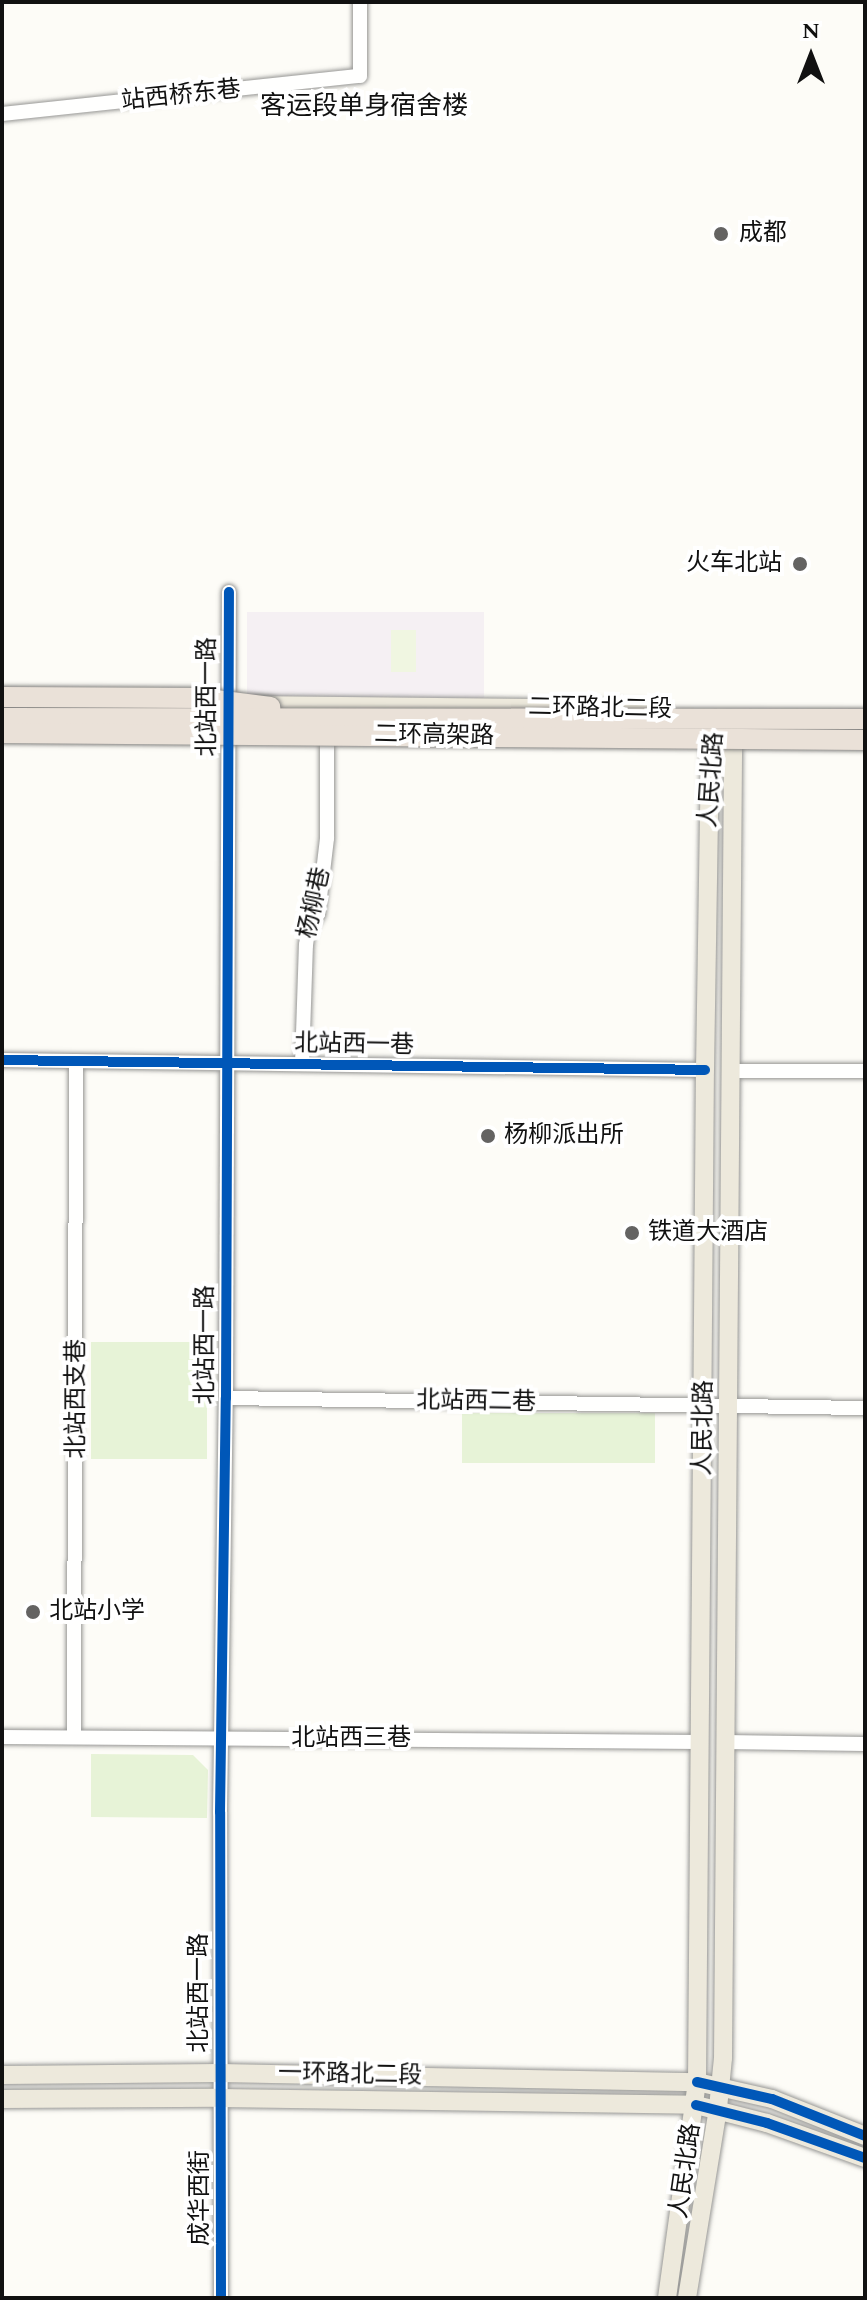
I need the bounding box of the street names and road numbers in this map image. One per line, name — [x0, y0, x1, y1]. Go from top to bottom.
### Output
street label: 站西桥东巷 — [120, 75, 242, 117]
street label: 北站西一路 — [194, 637, 222, 757]
street label: 二环路北二段 — [528, 693, 672, 725]
street label: 二环高架路 — [374, 721, 494, 751]
street label: 人民北路 — [694, 731, 730, 829]
street label: 杨柳巷 — [293, 865, 337, 941]
street label: 北站西一巷 — [294, 1030, 414, 1060]
street label: 北站西一路 — [192, 1285, 220, 1405]
street label: 北站西支巷 — [63, 1339, 91, 1459]
street label: 人民北路 — [689, 1380, 719, 1476]
street label: 北站西二巷 — [416, 1387, 536, 1417]
street label: 北站西三巷 — [291, 1725, 411, 1753]
street label: 北站西一路 — [186, 1933, 214, 2053]
street label: 一环路北二段 — [278, 2059, 422, 2091]
street label: 人民北路 — [665, 2121, 707, 2221]
street label: 成华西街 — [187, 2150, 215, 2246]

